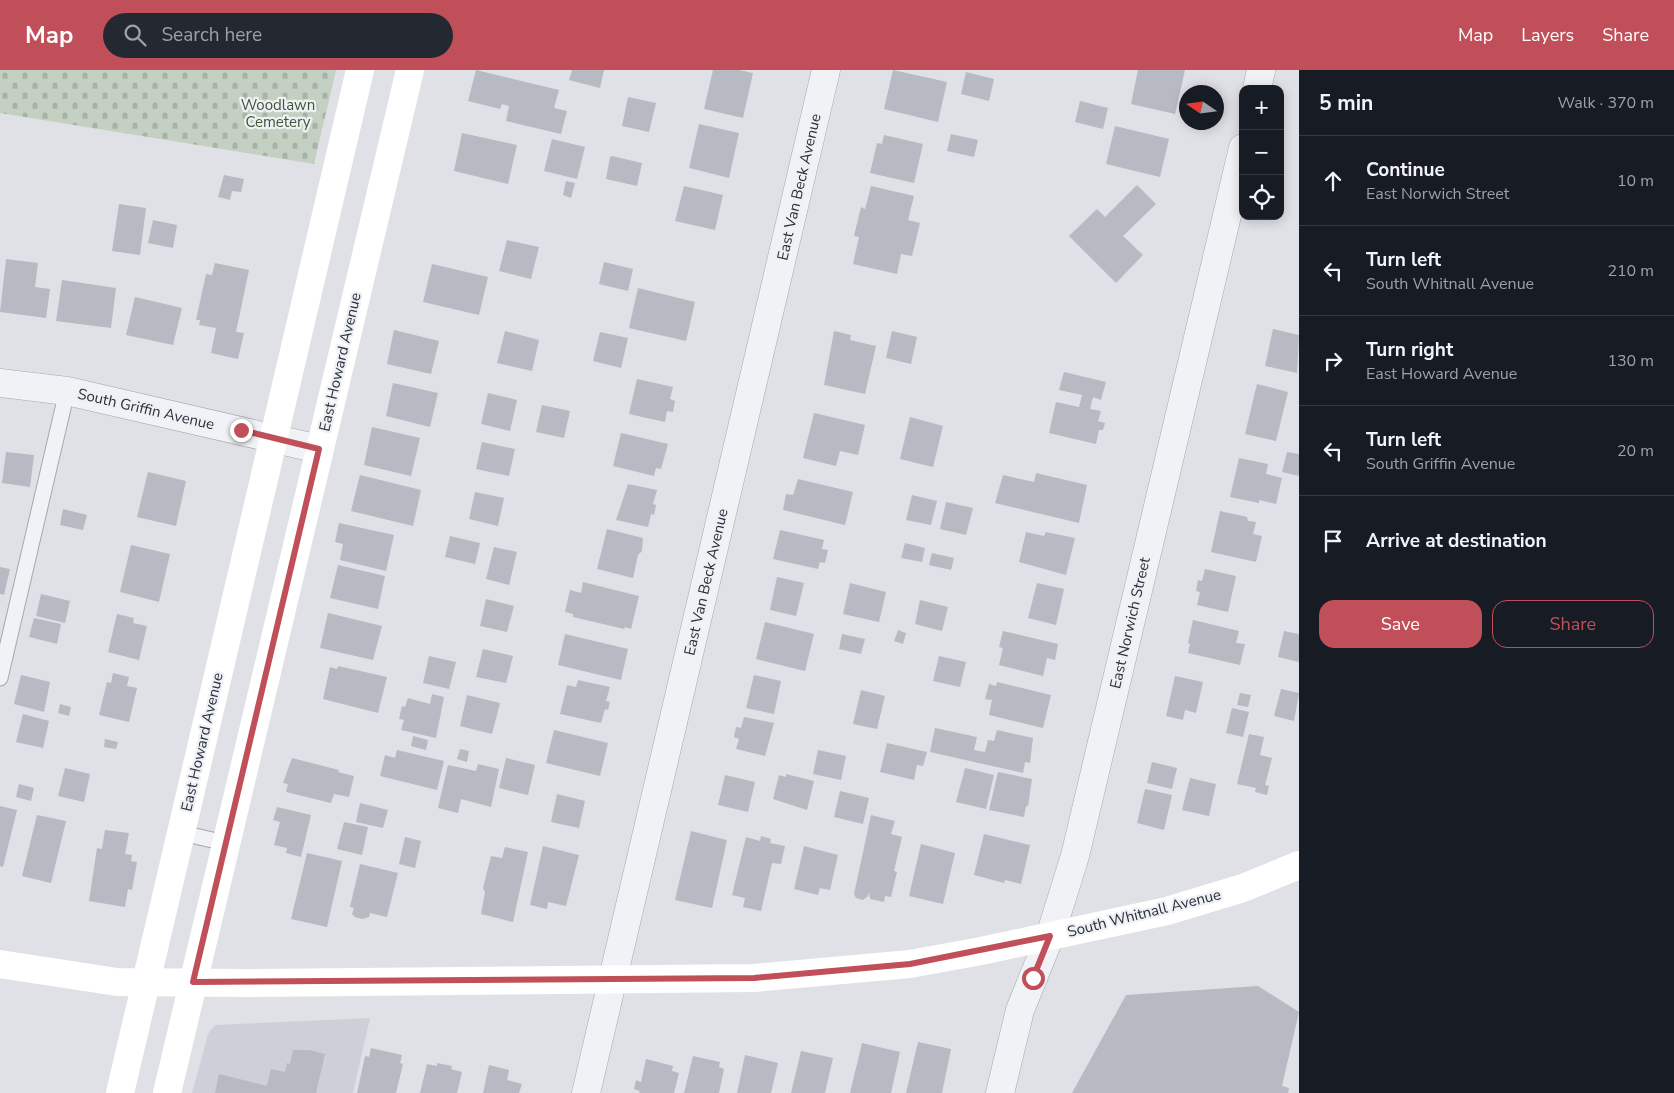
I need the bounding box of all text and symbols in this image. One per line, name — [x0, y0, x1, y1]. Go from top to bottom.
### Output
search box — [103, 13, 453, 58]
text: Map — [25, 19, 73, 51]
icon: search — [121, 21, 149, 49]
text: Search here — [161, 22, 262, 48]
text: Map — [1458, 23, 1493, 47]
text: Layers — [1521, 23, 1574, 47]
text: Share — [1602, 23, 1649, 47]
north arrow — [1179, 85, 1224, 130]
map controls — [1239, 85, 1284, 220]
button: + — [1239, 85, 1284, 130]
text: 5 min — [1319, 89, 1373, 117]
text: Walk · 370 m — [1558, 92, 1654, 114]
park label: Woodlawn Cemetery — [241, 95, 315, 132]
street label: East Van Beck Avenue — [772, 112, 826, 262]
button: − — [1239, 130, 1284, 175]
text: Continue — [1366, 157, 1445, 183]
icon: ahead — [1319, 167, 1347, 195]
text: 10 m — [1617, 170, 1654, 192]
button: locate — [1239, 175, 1284, 220]
text: East Norwich Street — [1366, 183, 1509, 205]
text: Turn left — [1366, 247, 1441, 273]
icon: left — [1319, 257, 1347, 285]
text: 210 m — [1607, 260, 1654, 282]
text: South Whitnall Avenue — [1366, 273, 1534, 295]
street label: East Howard Avenue — [314, 291, 366, 433]
text: Turn right — [1366, 337, 1453, 363]
icon: right — [1319, 347, 1347, 375]
text: 130 m — [1607, 350, 1654, 372]
text: East Howard Avenue — [1366, 363, 1517, 385]
street label: South Griffin Avenue — [76, 384, 216, 434]
route end — [230, 419, 253, 442]
text: Turn left — [1366, 427, 1441, 453]
icon: left — [1319, 437, 1347, 465]
text: 20 m — [1617, 440, 1654, 462]
text: South Griffin Avenue — [1366, 453, 1515, 475]
street label: East Van Beck Avenue — [679, 507, 733, 657]
icon: arrive — [1319, 527, 1347, 555]
text: Arrive at destination — [1366, 528, 1547, 554]
street label: East Norwich Street — [1105, 555, 1155, 691]
button: Save — [1319, 600, 1482, 648]
button: Share — [1492, 600, 1654, 648]
street label: East Howard Avenue — [176, 671, 228, 813]
street label: South Whitnall Avenue — [1065, 884, 1223, 942]
route start — [1022, 967, 1045, 990]

